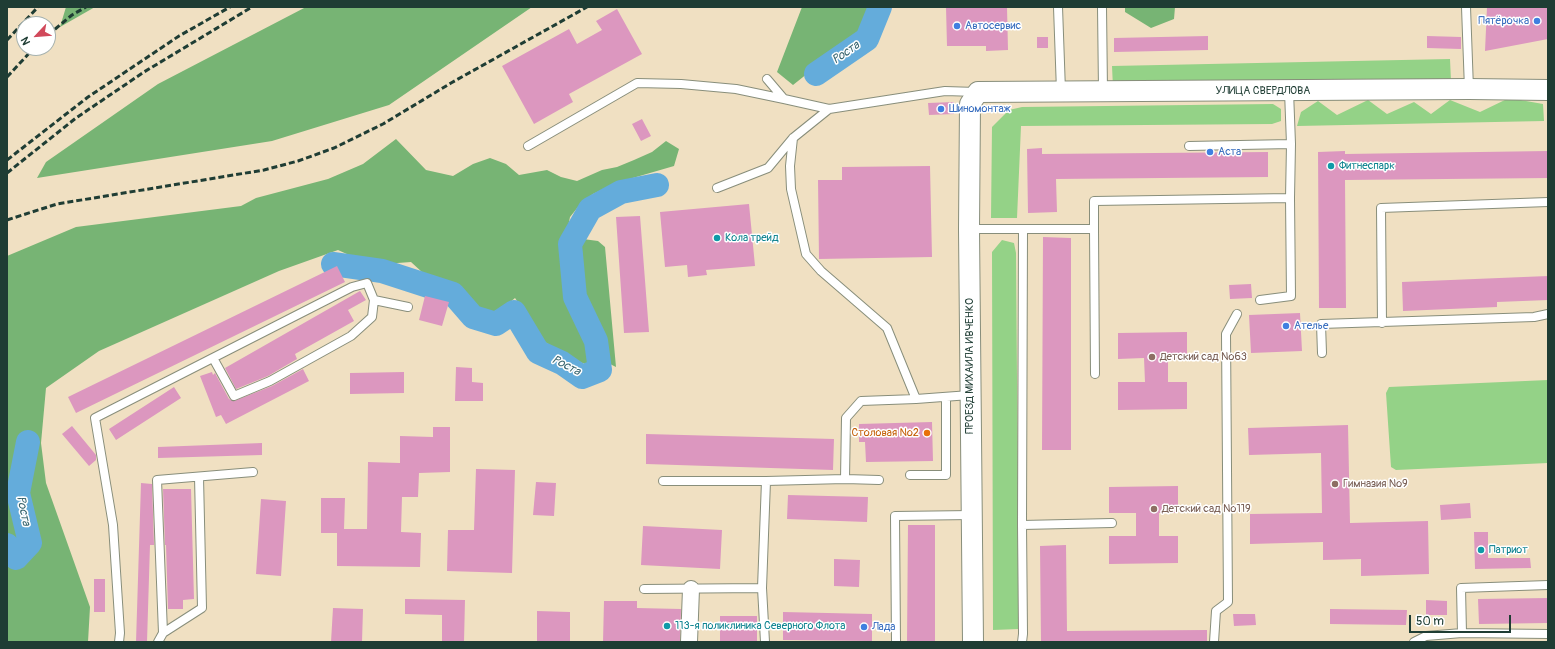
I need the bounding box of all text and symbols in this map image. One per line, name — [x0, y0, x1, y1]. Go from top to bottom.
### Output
place label: Пятёрочка — [1478, 14, 1529, 28]
north arrow — [16, 16, 56, 56]
marker: Пятёрочка — [1532, 16, 1542, 26]
place label: Автосервис — [965, 19, 1021, 33]
marker: Автосервис — [952, 21, 962, 31]
text: N — [18, 35, 33, 47]
water label: Роста — [830, 39, 862, 67]
street label: УЛИЦА СВЕРДЛОВА — [1216, 84, 1310, 98]
place label: Шиномонтаж — [949, 102, 1011, 116]
marker: Шиномонтаж — [936, 104, 946, 114]
place label: Аста — [1218, 145, 1241, 159]
marker: Аста — [1205, 147, 1215, 157]
place label: Фитнеспарк — [1339, 159, 1395, 173]
marker: Фитнеспарк — [1326, 161, 1336, 171]
place label: Кола трейд — [725, 231, 779, 245]
marker: Кола трейд — [712, 233, 722, 243]
street label: ПРОЕЗД МИХАИЛА ИВЧЕНКО — [963, 298, 977, 434]
place label: Ателье — [1294, 319, 1328, 333]
marker: Ателье — [1281, 321, 1291, 331]
place label: Детский сад №63 — [1160, 350, 1247, 364]
marker: Детский сад №63 — [1147, 352, 1157, 362]
water label: Роста — [549, 353, 583, 379]
place label: Столовая №2 — [852, 426, 919, 440]
marker: Столовая №2 — [922, 428, 932, 438]
place label: Гимназия №9 — [1343, 477, 1408, 491]
marker: Гимназия №9 — [1330, 479, 1340, 489]
water label: Роста — [13, 495, 33, 527]
place label: Детский сад №119 — [1162, 502, 1251, 516]
marker: Детский сад №119 — [1149, 504, 1159, 514]
place label: Патриот — [1489, 543, 1528, 557]
marker: Патриот — [1476, 545, 1486, 555]
scale bar — [1411, 607, 1513, 633]
text: 50 m — [1416, 614, 1444, 629]
place label: 113-я поликлиника Северного Флота — [675, 619, 845, 633]
place label: Лада — [872, 620, 895, 634]
marker: 113-я поликлиника Северного Флота — [662, 621, 672, 631]
marker: Лада — [859, 622, 869, 632]

